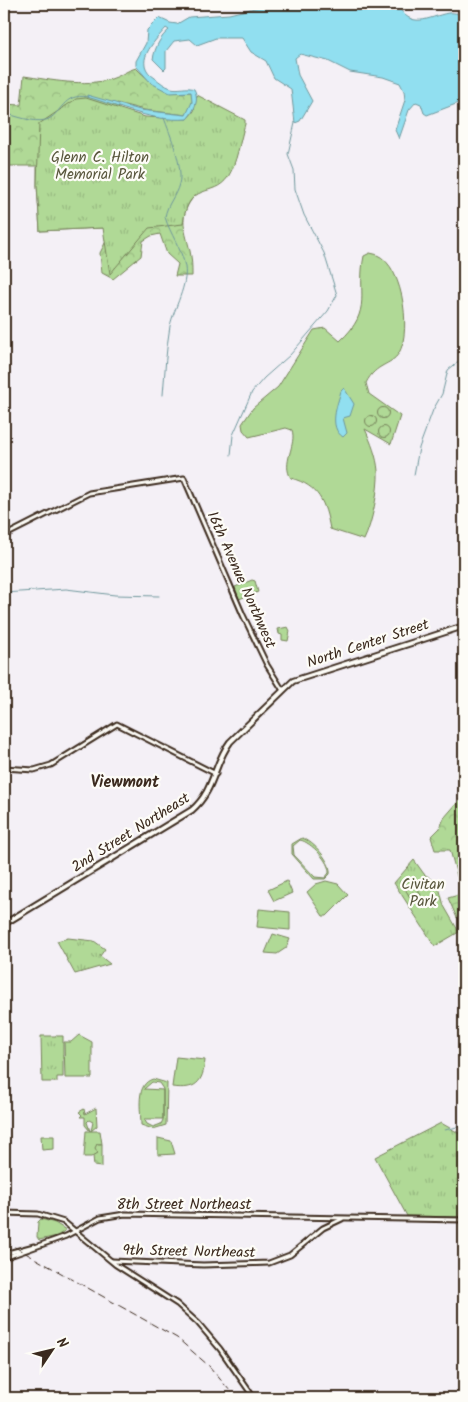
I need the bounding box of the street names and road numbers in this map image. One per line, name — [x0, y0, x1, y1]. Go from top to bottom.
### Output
street label: 16th Avenue Northwest — [200, 508, 282, 653]
street label: North Center Street — [304, 613, 432, 675]
street label: 2nd Street Northeast — [67, 787, 195, 879]
street label: 8th Street Northeast — [117, 1193, 252, 1217]
street label: 9th Street Northeast — [122, 1239, 256, 1265]

